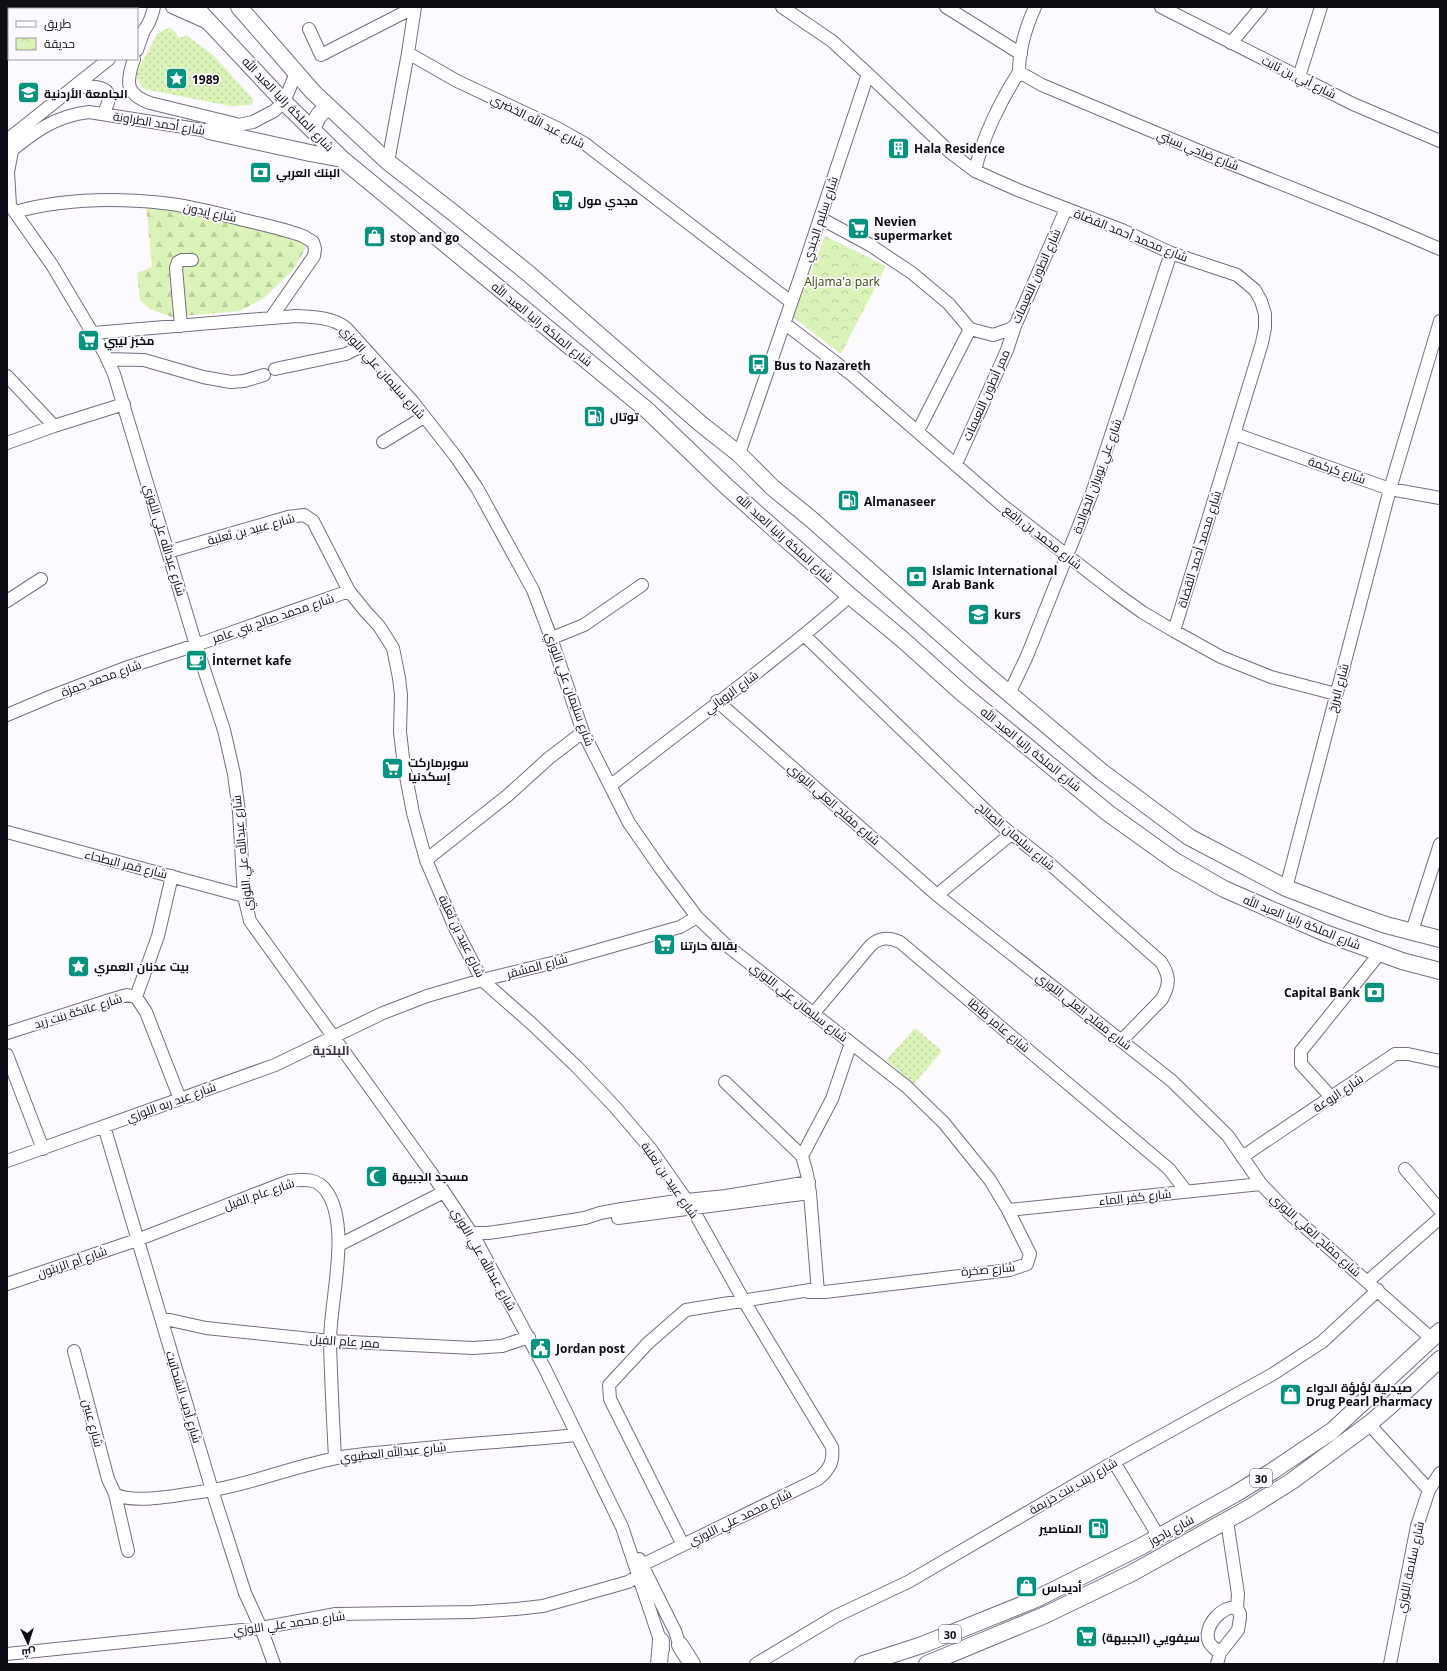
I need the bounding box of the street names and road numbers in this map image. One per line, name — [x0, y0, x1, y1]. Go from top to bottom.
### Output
street label: شارع أبي بن ثابت — [1258, 52, 1339, 104]
street label: شارع الملكة رانيا العبد الله — [238, 53, 338, 155]
street label: شارع عبد الله الخضري — [487, 90, 588, 154]
street label: شارع أحمد الطراونة — [112, 107, 206, 139]
street label: شارع ضاحي سبتي — [1154, 126, 1242, 176]
street label: شارع سليم الجندي — [798, 174, 844, 265]
street label: شارع إيدون — [182, 198, 238, 226]
street label: شارع محمد أحمد القضاة — [1072, 204, 1191, 266]
street label: شارع انطون النعيمات — [1007, 226, 1065, 326]
street label: شارع الملكة رانيا العبد الله — [488, 278, 596, 370]
street label: شارع سليمان علي اللوزي — [335, 322, 430, 424]
street label: ممر أنطون النعيمات — [958, 347, 1014, 443]
street label: شارع علي نويران الخوالدة — [1068, 416, 1128, 537]
street label: شارع كركمة — [1306, 452, 1368, 488]
street label: شارع عبدالله علي اللوزي — [138, 482, 190, 599]
street label: شارع محمد أحمد القضاة — [1173, 488, 1225, 610]
street label: شارع الملكة رانيا العبد الله — [733, 490, 837, 586]
street label: شارع محمد بن رافع — [1000, 501, 1086, 573]
street label: شارع عبيد بن ثعلبة — [205, 509, 297, 549]
street label: شارع محمد صالح بني عامر — [209, 589, 337, 649]
street label: شارع سليمان علي اللوزي — [540, 630, 599, 749]
street label: شارع محمد حمزة — [58, 656, 144, 700]
street label: شارع البرزخ — [1323, 662, 1353, 714]
street label: شارع الروياني — [700, 666, 763, 719]
street label: شارع الملكة رانيا العبد الله — [977, 703, 1085, 795]
street label: شارع مفلح العلي اللوزي — [783, 759, 884, 850]
street label: شارع عبدالله علي اللوزي — [227, 794, 259, 912]
street label: شارع سليمان الصالح — [973, 798, 1059, 874]
street label: شارع قمر البطحاء — [83, 845, 169, 883]
street label: شارع الملكة رانيا العبد الله — [1241, 891, 1363, 953]
street label: شارع عبيد بن ثعلبة — [435, 892, 489, 980]
street label: شارع المشقر — [504, 950, 569, 983]
street label: شارع سليمان علي اللوزي — [745, 958, 852, 1047]
street label: شارع مفلح العلي اللوزي — [1031, 968, 1135, 1055]
street label: شارع عاتكة بنت زيد — [32, 989, 124, 1033]
street label: شارع عامر ظاظا — [964, 994, 1034, 1056]
street label: شارع الروعة — [1310, 1070, 1366, 1116]
street label: شارع عبد ربه اللوزي — [124, 1078, 219, 1128]
street label: شارع عبيد بن ثعلبة — [637, 1138, 703, 1222]
street label: شارع عام الفيل — [221, 1174, 297, 1214]
street label: شارع كفر الماء — [1098, 1185, 1172, 1209]
street label: شارع مفلح العلي اللوزي — [1265, 1190, 1365, 1282]
street label: شارع عبدالله علي اللوزي — [446, 1204, 520, 1315]
street label: شارع أم الزيتون — [35, 1242, 109, 1282]
street label: شارع صخرة — [960, 1258, 1016, 1280]
street label: ممر عام الفيل — [310, 1330, 380, 1352]
street label: شارع أديب الشحاتيت — [162, 1349, 206, 1445]
street label: شارع عبين — [78, 1397, 108, 1449]
street label: شارع عبدالله العطيوي — [339, 1438, 447, 1468]
street label: شارع زينب بنت خزيمة — [1026, 1454, 1120, 1518]
road number: 30 — [1250, 1469, 1272, 1487]
street label: شارع محمد علي اللوزي — [686, 1485, 795, 1551]
street label: شارع ياجوز — [1144, 1510, 1197, 1550]
street label: شارع سلامة اللوزي — [1392, 1520, 1430, 1615]
street label: شارع محمد علي اللوزي — [232, 1607, 346, 1641]
road number: 30 — [939, 1625, 961, 1643]

